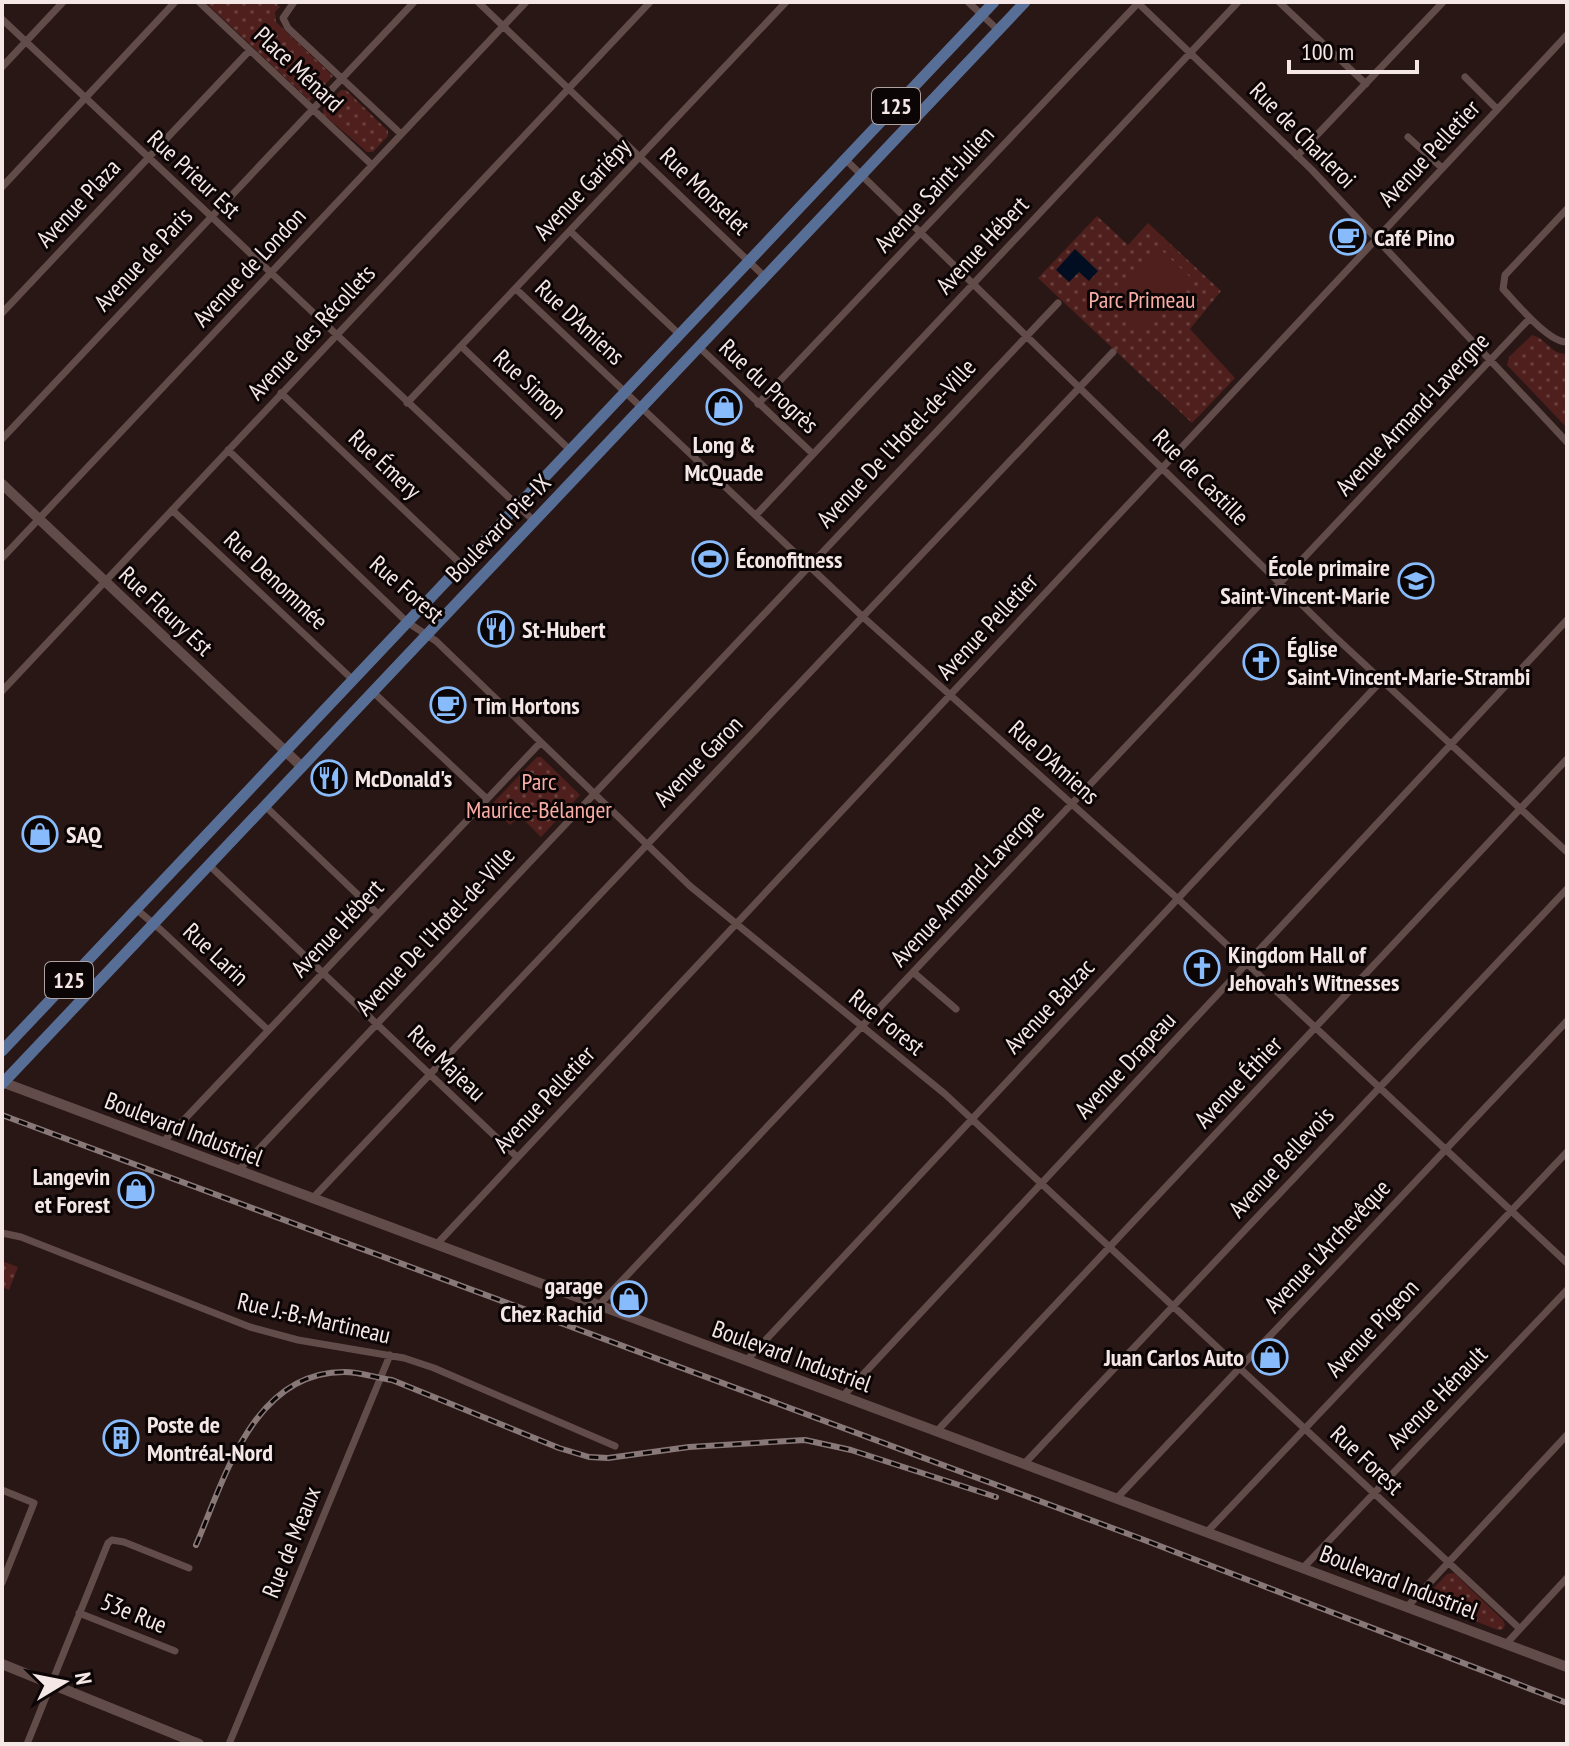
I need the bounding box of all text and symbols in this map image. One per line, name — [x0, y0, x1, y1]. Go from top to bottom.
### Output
street label: Place Ménard — [248, 20, 350, 118]
scale bar — [1289, 24, 1417, 74]
text: 100 m — [1301, 36, 1354, 67]
street label: Rue de Charleroi — [1243, 75, 1363, 195]
road number: 125 — [872, 88, 920, 124]
street label: Avenue Pelletier — [1372, 93, 1487, 213]
street label: Avenue Saint-Julien — [867, 119, 1001, 259]
street label: Rue Prieur Est — [141, 123, 247, 225]
street label: Avenue Gariépy — [527, 132, 637, 246]
street label: Rue Monselet — [653, 141, 757, 242]
street label: Avenue Plaza — [29, 152, 127, 254]
street label: Avenue Hébert — [929, 189, 1035, 300]
street label: Avenue de Paris — [87, 201, 199, 317]
street label: Avenue de London — [186, 201, 312, 333]
cafe icon: Café Pino — [1329, 218, 1367, 256]
place label: Café Pino — [1374, 222, 1455, 253]
street label: Avenue des Récollets — [240, 258, 382, 406]
street label: Rue D'Amiens — [529, 273, 631, 371]
park label: Parc Primeau — [1088, 284, 1196, 315]
street label: Avenue Armand-Lavergne — [1328, 326, 1496, 502]
street label: Rue du Progrès — [713, 332, 825, 440]
street label: Rue Simon — [487, 342, 573, 426]
street label: Avenue De l'Hotel-de-Ville — [810, 352, 982, 534]
shop icon: Long & McQuade — [705, 388, 743, 426]
street label: Rue de Castille — [1146, 422, 1256, 532]
street label: Rue Émery — [342, 423, 428, 505]
place label: Long & McQuade — [684, 429, 764, 488]
street label: Boulevard Pie-IX — [439, 467, 557, 589]
street label: Rue Denommée — [217, 524, 335, 636]
sports icon: Éconofitness — [691, 540, 729, 578]
place label: Éconofitness — [736, 544, 842, 575]
street label: Rue Forest — [363, 548, 451, 630]
place label: École primaire Saint-Vincent-Marie — [1220, 552, 1390, 611]
street label: Rue Fleury Est — [112, 560, 220, 663]
school or university icon: École primaire Saint-Vincent-Marie — [1397, 562, 1435, 600]
street label: Avenue Pelletier — [930, 566, 1045, 686]
restaurant icon: St-Hubert — [477, 610, 515, 648]
place label: St-Hubert — [522, 614, 605, 645]
place label: Église Saint-Vincent-Marie-Strambi — [1287, 633, 1530, 692]
church icon: Église Saint-Vincent-Marie-Strambi — [1242, 643, 1280, 681]
cafe icon: Tim Hortons — [429, 686, 467, 724]
place label: Tim Hortons — [474, 690, 580, 721]
street label: Avenue Garon — [647, 709, 749, 813]
street label: Rue D'Amiens — [1002, 713, 1106, 811]
restaurant icon: McDonald's — [310, 759, 348, 797]
place label: McDonald's — [355, 763, 452, 794]
park label: Parc Maurice-Bélanger — [466, 766, 612, 825]
street label: Avenue Armand-Lavergne — [883, 797, 1051, 973]
shop icon: SAQ — [21, 815, 59, 853]
place label: SAQ — [66, 819, 102, 850]
street label: Avenue De l'Hotel-de-Ville — [349, 840, 521, 1022]
street label: Avenue Hébert — [284, 872, 390, 983]
street label: Rue Larin — [177, 916, 255, 992]
place label: Kingdom Hall of Jehovah's Witnesses — [1227, 939, 1399, 998]
church icon: Kingdom Hall of Jehovah's Witnesses — [1183, 949, 1221, 987]
street label: Avenue Balzac — [997, 952, 1101, 1060]
road number: 125 — [45, 962, 93, 998]
street label: Rue Forest — [843, 982, 931, 1062]
street label: Avenue Drapeau — [1068, 1005, 1182, 1125]
street label: Rue Majeau — [401, 1018, 493, 1108]
street label: Avenue Éthier — [1187, 1029, 1289, 1135]
street label: Avenue Pelletier — [487, 1039, 602, 1159]
street label: Boulevard Industriel — [100, 1085, 268, 1174]
street label: Avenue Bellevois — [1222, 1100, 1340, 1224]
place label: Langevin et Forest — [33, 1161, 110, 1220]
shop icon: Langevin et Forest — [117, 1171, 155, 1209]
street label: Avenue L'Archevêque — [1257, 1173, 1397, 1319]
place label: garage Chez Rachid — [500, 1270, 603, 1329]
street label: Avenue Pigeon — [1319, 1273, 1425, 1383]
shop icon: garage Chez Rachid — [610, 1280, 648, 1318]
street label: Rue J.-B.-Martineau — [234, 1285, 394, 1351]
street label: Boulevard Industriel — [708, 1313, 876, 1399]
shop icon: Juan Carlos Auto — [1251, 1338, 1289, 1376]
street label: Avenue Hénault — [1380, 1339, 1494, 1455]
place label: Juan Carlos Auto — [1103, 1342, 1244, 1373]
place label: Poste de Montréal-Nord — [147, 1409, 273, 1468]
building icon: Poste de Montréal-Nord — [102, 1419, 140, 1457]
street label: Rue Forest — [1324, 1419, 1410, 1502]
street label: Rue de Meaux — [255, 1482, 327, 1602]
street label: Boulevard Industriel — [1315, 1538, 1483, 1627]
street label: 53e Rue — [96, 1586, 172, 1640]
north arrow — [24, 1642, 104, 1722]
text: N — [69, 1670, 99, 1687]

